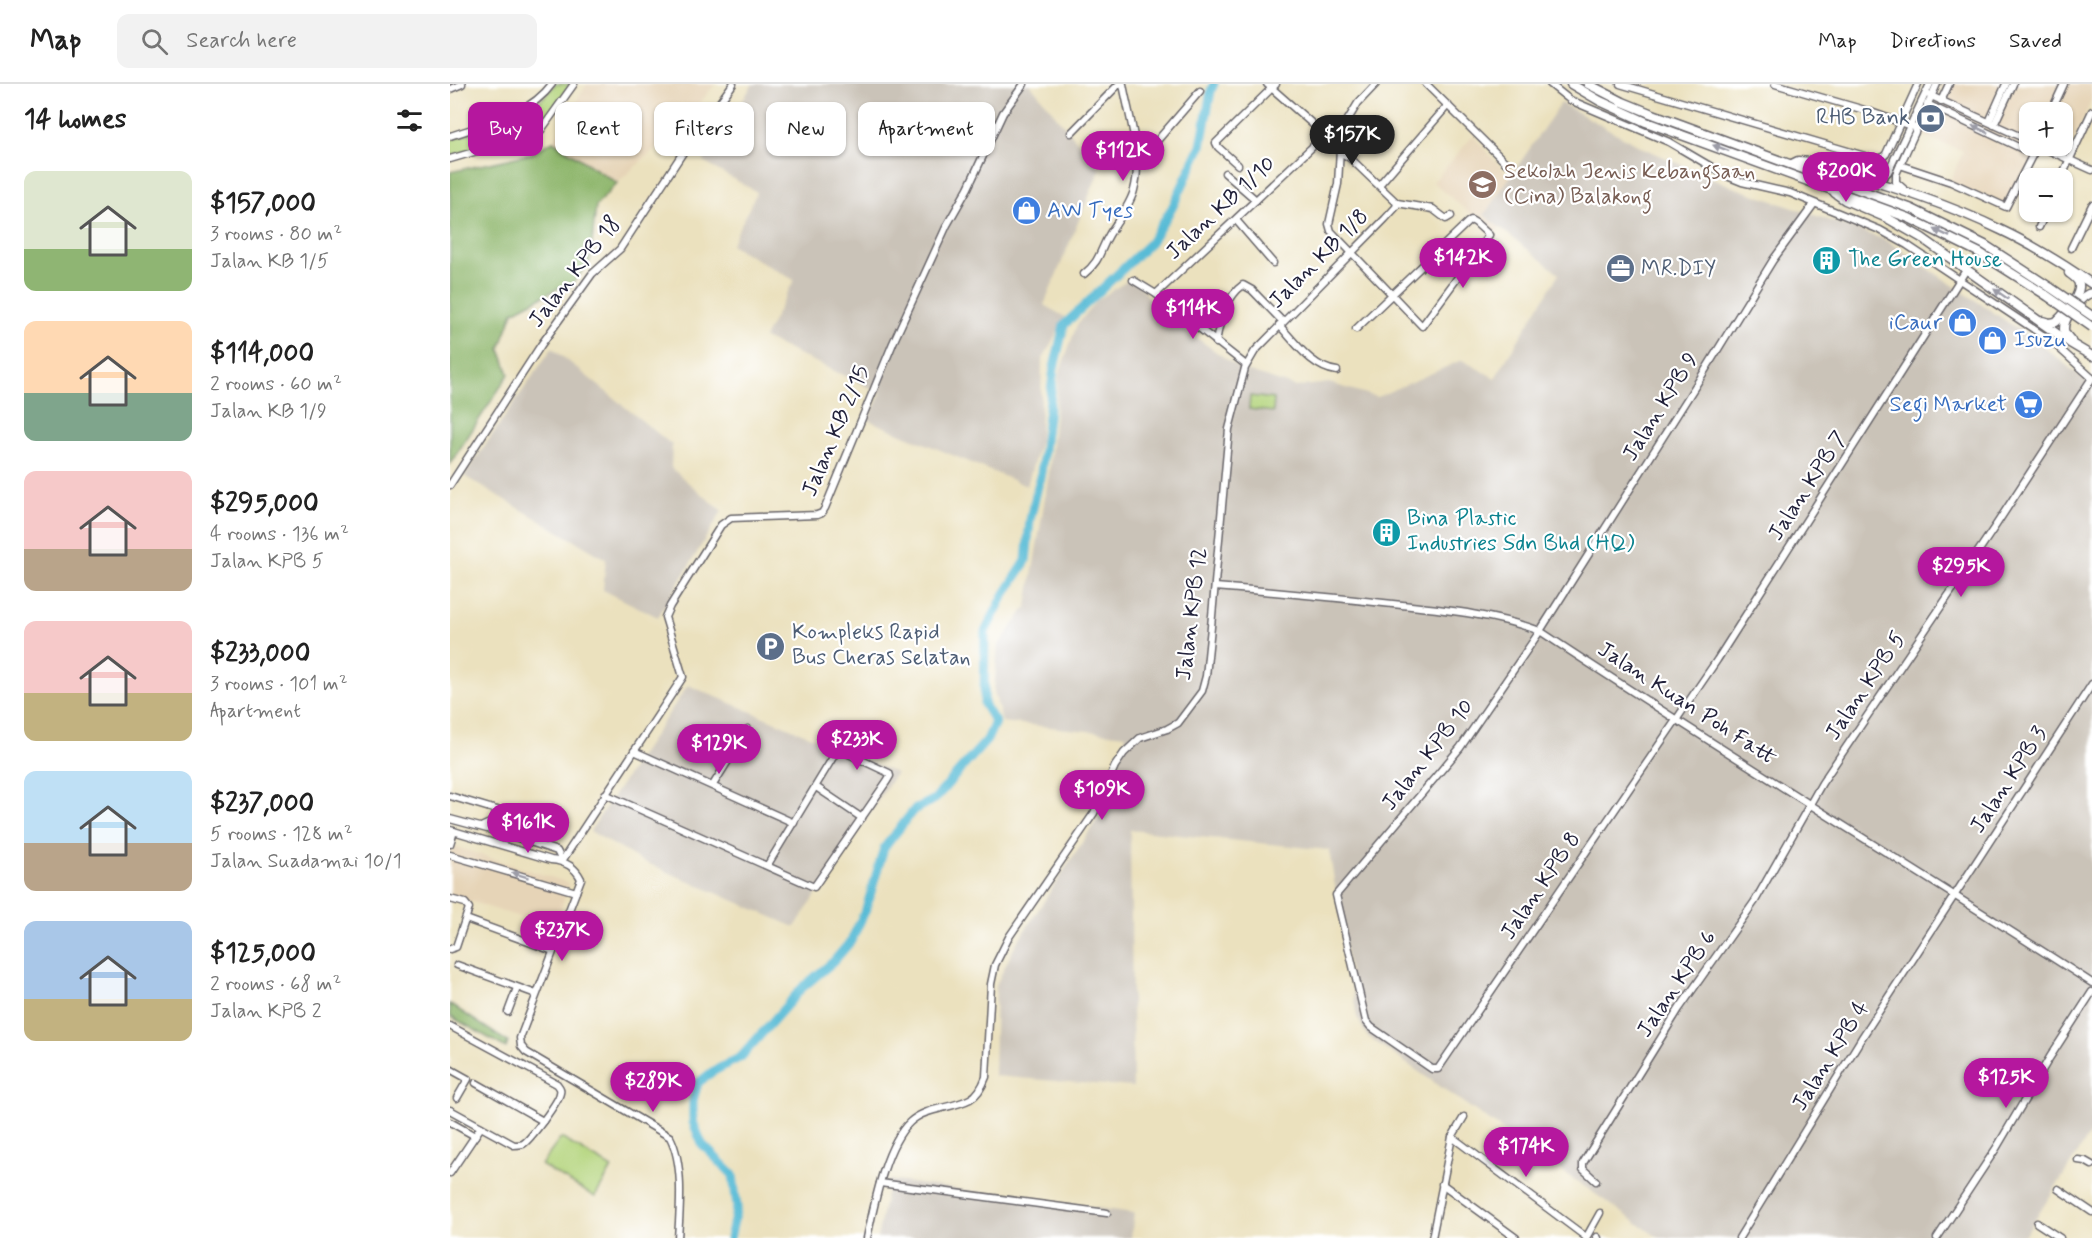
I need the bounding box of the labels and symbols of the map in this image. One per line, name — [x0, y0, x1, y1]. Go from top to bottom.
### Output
bank icon: RHB Bank — [1915, 102, 1947, 134]
place label: RHB Bank — [1816, 104, 1910, 132]
pin: $157K — [1310, 115, 1394, 166]
one-way arrow — [1972, 125, 1989, 134]
pin: $112K — [1081, 131, 1165, 182]
one-way arrow — [1711, 143, 1729, 153]
street label: Jalan KB 1/10 — [1160, 150, 1282, 266]
pin: $200K — [1804, 152, 1888, 203]
place label: Sekolah Jenis Kebangsaan (Cina) Balakong — [1504, 158, 1755, 214]
school or university icon: Sekolah Jenis Kebangsaan (Cina) Balakong — [1467, 169, 1499, 201]
shop icon: AW Tyes — [1010, 195, 1042, 227]
place label: AW Tyes — [1047, 197, 1133, 225]
street label: Jalan KB 1/8 — [1263, 203, 1375, 315]
street label: Jalan KPB 18 — [523, 211, 627, 333]
one-way arrow — [1933, 229, 1950, 238]
pin: $142K — [1421, 238, 1505, 289]
building icon: The Green House — [1811, 244, 1843, 276]
place label: The Green House — [1848, 246, 2002, 274]
office icon: MR.DIY — [1604, 253, 1636, 285]
place label: MR.DIY — [1641, 255, 1716, 283]
pin: $114K — [1151, 289, 1235, 340]
one-way arrow — [1993, 289, 2009, 300]
shop icon: iCaur — [1947, 307, 1979, 339]
place label: iCaur — [1889, 309, 1943, 337]
shop icon: Isuzu — [1977, 324, 2009, 356]
place label: Isuzu — [2014, 326, 2066, 354]
street label: Jalan KPB 9 — [1617, 348, 1705, 466]
street label: Jalan KB 2/15 — [796, 361, 876, 501]
supermarket icon: Segi Market — [2012, 389, 2044, 421]
place label: Segi Market — [1889, 391, 2007, 422]
street label: Jalan KPB 7 — [1762, 426, 1854, 546]
place label: Bina Plastic Industries Sdn Bhd (HQ) — [1407, 505, 1635, 558]
building icon: Bina Plastic Industries Sdn Bhd (HQ) — [1370, 516, 1402, 548]
street label: Jalan KPB 12 — [1170, 546, 1214, 682]
pin: $295K — [1919, 547, 2003, 598]
place label: Kompleks Rapid Bus Cheras Selatan — [792, 619, 971, 672]
street label: Jalan KPB 5 — [1819, 626, 1913, 746]
parking icon: Kompleks Rapid Bus Cheras Selatan — [755, 630, 787, 662]
street label: Jalan Kuan Poh Fatt — [1592, 636, 1782, 773]
street label: Jalan KPB 10 — [1376, 693, 1480, 817]
pin: $233K — [815, 720, 899, 771]
street label: Jalan KPB 3 — [1964, 721, 2054, 839]
pin: $129K — [677, 724, 761, 775]
pin: $109K — [1060, 770, 1144, 821]
pin: $161K — [486, 803, 570, 854]
street label: Jalan KPB 8 — [1495, 827, 1587, 945]
one-way arrow — [511, 870, 529, 879]
pin: $237K — [520, 911, 604, 962]
street label: Jalan KPB 6 — [1631, 925, 1723, 1043]
street label: Jalan KPB 4 — [1786, 996, 1876, 1116]
pin: $125K — [1964, 1058, 2048, 1109]
pin: $289K — [611, 1062, 695, 1113]
pin: $174K — [1484, 1127, 1568, 1178]

